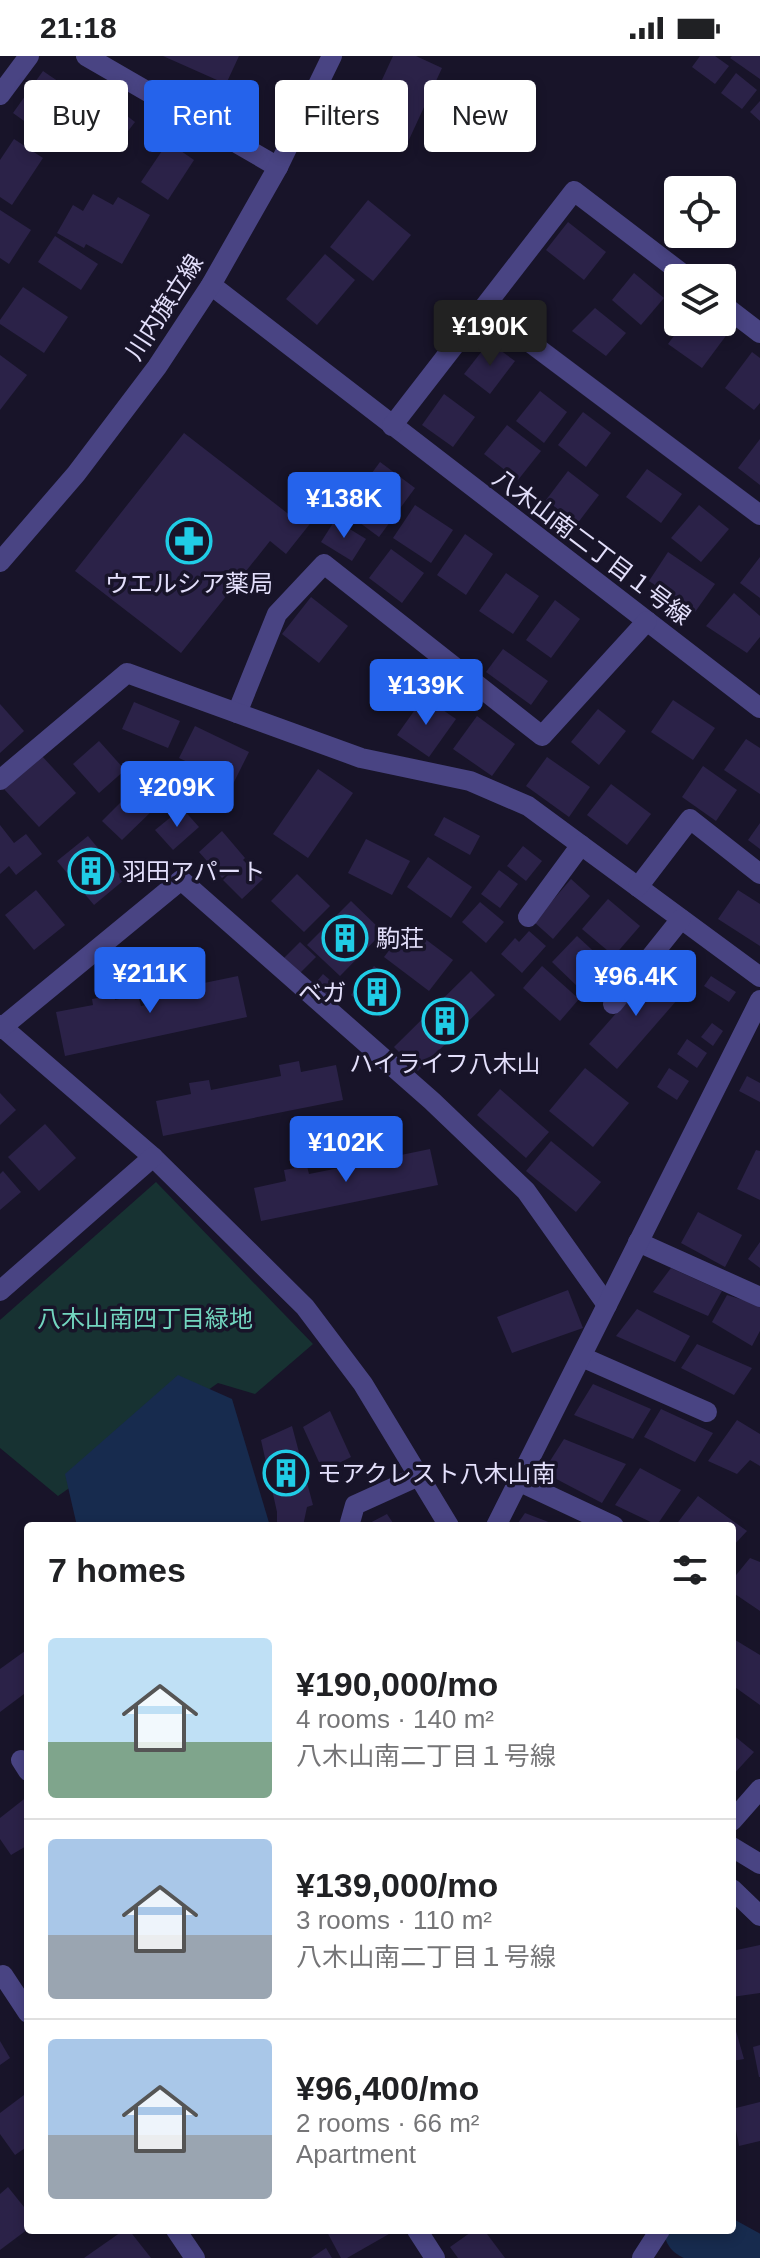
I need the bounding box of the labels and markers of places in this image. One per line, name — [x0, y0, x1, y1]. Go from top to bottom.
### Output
pin: ¥190K — [434, 300, 546, 368]
pin: ¥138K — [288, 472, 400, 540]
pharmacy icon: ウエルシア薬局 — [165, 517, 213, 565]
place label: ウエルシア薬局 — [105, 570, 273, 597]
pin: ¥139K — [370, 659, 482, 727]
pin: ¥209K — [121, 761, 233, 829]
building icon: 羽田アパート — [67, 847, 115, 895]
place label: 羽田アパート — [122, 858, 266, 885]
building icon: 駒荘 — [321, 914, 369, 962]
place label: 駒荘 — [376, 925, 424, 952]
pin: ¥211K — [94, 947, 206, 1015]
pin: ¥96.4K — [571, 950, 701, 1018]
building icon: ベガ — [353, 968, 401, 1016]
place label: ベガ — [298, 979, 346, 1006]
building icon: ハイライフ八木山 — [421, 997, 469, 1045]
place label: ハイライフ八木山 — [349, 1050, 541, 1077]
pin: ¥102K — [290, 1116, 402, 1184]
building icon: モアクレスト八木山南 — [262, 1449, 310, 1497]
place label: モアクレスト八木山南 — [317, 1460, 556, 1487]

